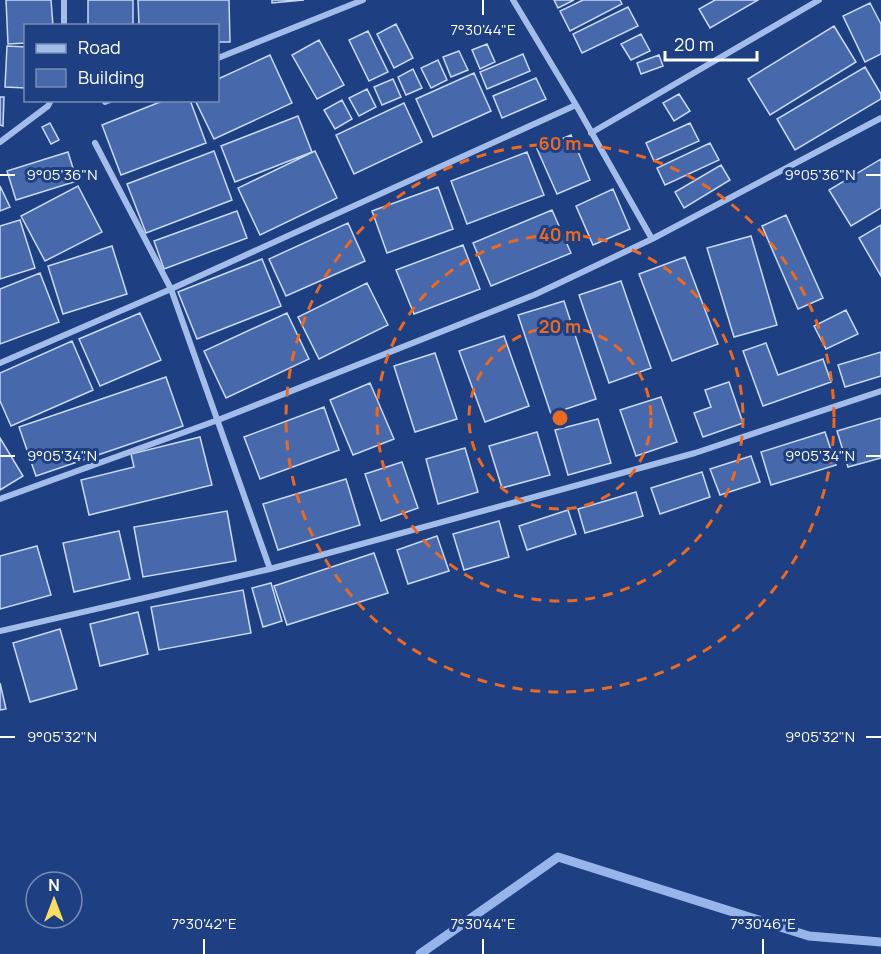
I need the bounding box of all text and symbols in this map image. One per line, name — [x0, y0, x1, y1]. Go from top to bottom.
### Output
text: 7°30'44"E — [451, 19, 515, 40]
legend — [24, 24, 219, 102]
scale bar — [665, 24, 756, 62]
text: 20 m — [674, 32, 714, 56]
text: Road — [78, 35, 121, 59]
text: Building — [78, 65, 144, 89]
text: 60 m — [539, 131, 581, 155]
text: 9°05'36"N — [27, 164, 97, 185]
text: 9°05'36"N — [785, 164, 855, 185]
text: 40 m — [539, 222, 581, 246]
text: 20 m — [539, 314, 581, 338]
centre of rings — [550, 408, 570, 428]
text: 9°05'34"N — [27, 445, 97, 466]
text: 9°05'34"N — [785, 445, 855, 466]
text: 9°05'32"N — [27, 726, 97, 747]
text: 9°05'32"N — [785, 726, 855, 747]
north arrow — [24, 870, 84, 930]
text: N — [48, 874, 60, 896]
text: 7°30'42"E — [172, 913, 236, 934]
text: 7°30'44"E — [451, 913, 515, 934]
text: 7°30'46"E — [730, 913, 796, 934]

